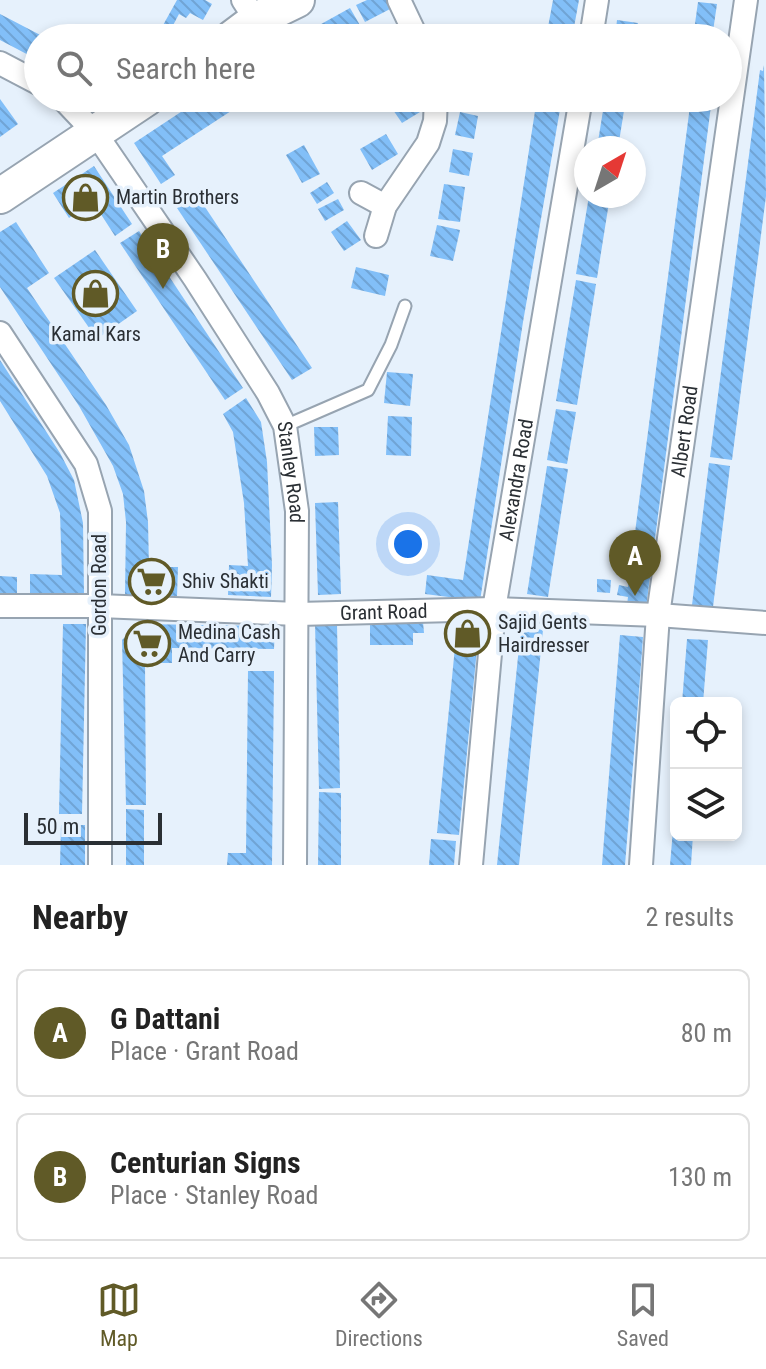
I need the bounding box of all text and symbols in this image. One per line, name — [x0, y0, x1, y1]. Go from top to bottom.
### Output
search box — [24, 24, 742, 112]
icon: search — [52, 46, 96, 90]
text: Search here — [116, 51, 256, 86]
north arrow — [574, 136, 646, 208]
shop icon: Martin Brothers — [61, 173, 109, 221]
place label: Martin Brothers — [116, 185, 239, 209]
pin: B — [137, 223, 189, 289]
shop icon: Kamal Kars — [72, 270, 120, 318]
place label: Kamal Kars — [51, 322, 141, 346]
street label: Albert Road — [666, 384, 703, 479]
street label: Alexandra Road — [494, 417, 538, 543]
street label: Stanley Road — [272, 420, 309, 523]
your location — [388, 524, 428, 564]
pin: A — [609, 530, 661, 596]
street label: Gordon Road — [87, 534, 111, 636]
supermarket icon: Shiv Shakti — [127, 557, 175, 605]
place label: Shiv Shakti — [182, 569, 269, 593]
street label: Grant Road — [340, 599, 428, 625]
shop icon: Sajid Gents Hairdresser — [443, 609, 491, 657]
place label: Sajid Gents Hairdresser — [498, 610, 589, 657]
supermarket icon: Medina Cash And Carry — [123, 620, 171, 668]
place label: Medina Cash And Carry — [178, 620, 281, 667]
map controls — [670, 697, 742, 841]
button: locate — [670, 697, 742, 769]
button: layers — [670, 769, 742, 841]
scale bar — [24, 809, 162, 845]
text: 50 m — [36, 814, 79, 839]
text: Nearby — [32, 897, 128, 937]
text: 2 results — [645, 902, 734, 932]
text: G Dattani — [110, 1001, 220, 1036]
text: A — [52, 1018, 68, 1048]
text: 80 m — [681, 1018, 732, 1048]
text: Place · Grant Road — [110, 1036, 299, 1066]
text: Centurian Signs — [110, 1145, 301, 1180]
text: B — [53, 1162, 67, 1192]
text: 130 m — [668, 1162, 732, 1192]
text: Place · Stanley Road — [110, 1180, 319, 1210]
tab: Map — [97, 1278, 141, 1351]
tab: Directions — [335, 1278, 423, 1351]
tab: Saved — [617, 1278, 669, 1351]

